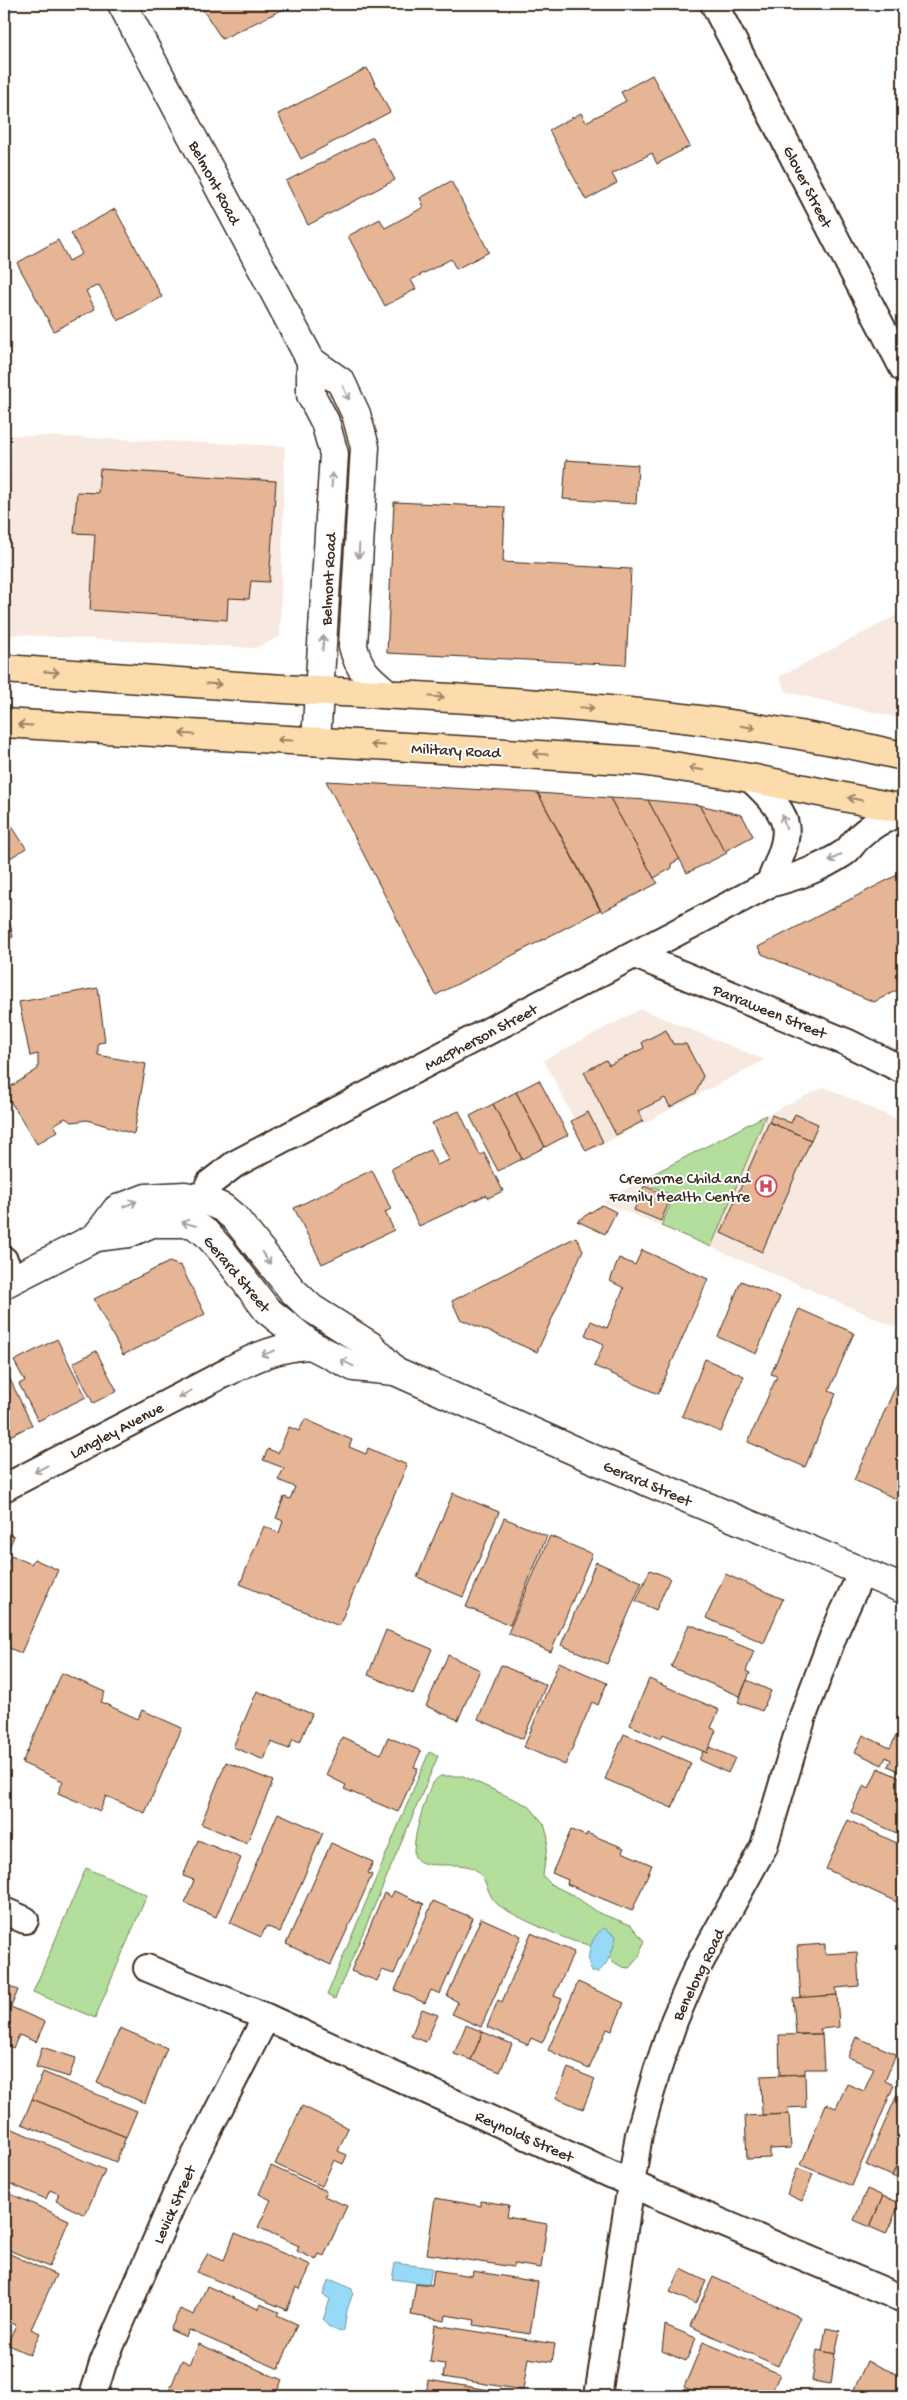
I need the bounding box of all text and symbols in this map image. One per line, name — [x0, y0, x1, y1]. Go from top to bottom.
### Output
street label: Belmont Road — [182, 137, 244, 230]
street label: Glover Street — [777, 143, 835, 233]
one-way arrow — [342, 385, 351, 400]
one-way arrow — [328, 473, 337, 489]
street label: Belmont Road — [319, 531, 342, 627]
one-way arrow — [354, 543, 363, 559]
one-way arrow — [319, 635, 328, 651]
one-way arrow — [44, 668, 60, 677]
one-way arrow — [206, 679, 222, 688]
one-way arrow — [429, 693, 445, 702]
one-way arrow — [578, 703, 594, 713]
one-way arrow — [17, 720, 33, 729]
one-way arrow — [740, 722, 756, 732]
one-way arrow — [179, 729, 195, 738]
one-way arrow — [277, 735, 293, 744]
one-way arrow — [370, 740, 386, 749]
street label: Military Road — [411, 741, 503, 764]
one-way arrow — [533, 749, 549, 758]
one-way arrow — [688, 763, 704, 773]
one-way arrow — [848, 794, 864, 803]
one-way arrow — [779, 814, 788, 830]
one-way arrow — [828, 853, 842, 864]
street label: Parraween Street — [708, 981, 830, 1045]
street label: MacPherson Street — [422, 1001, 543, 1077]
place label: Cremorne Child and Family Health Centre — [608, 1171, 752, 1208]
hospital icon: Cremorne Child and Family Health Centre — [754, 1174, 778, 1198]
one-way arrow — [122, 1199, 137, 1208]
one-way arrow — [181, 1219, 197, 1229]
street label: Gerard Street — [198, 1233, 274, 1319]
one-way arrow — [260, 1250, 271, 1264]
one-way arrow — [261, 1349, 276, 1358]
one-way arrow — [340, 1358, 355, 1368]
one-way arrow — [179, 1389, 193, 1399]
street label: Langley Avenue — [68, 1399, 168, 1465]
street label: Gerard Street — [599, 1458, 695, 1513]
one-way arrow — [34, 1464, 49, 1474]
street label: Benelong Road — [669, 1925, 731, 2025]
street label: Reynolds Street — [471, 2108, 577, 2169]
street label: Levick Street — [151, 2162, 202, 2248]

